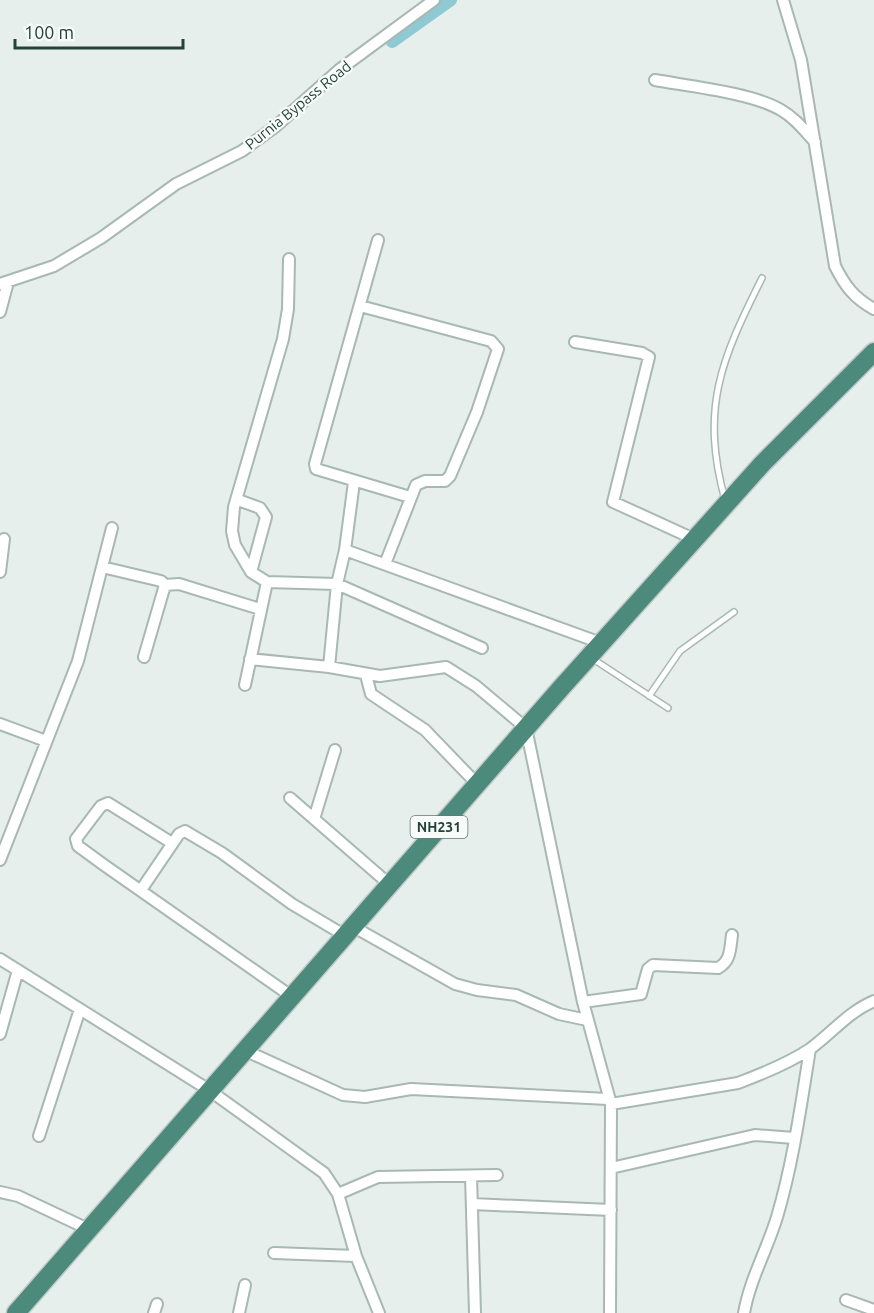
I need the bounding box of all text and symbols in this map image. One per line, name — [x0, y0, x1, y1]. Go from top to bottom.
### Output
scale bar — [15, 12, 183, 50]
text: 100 m — [24, 22, 74, 42]
street label: Purnia Bypass Road — [242, 57, 354, 153]
road number: NH231 — [410, 816, 468, 838]

